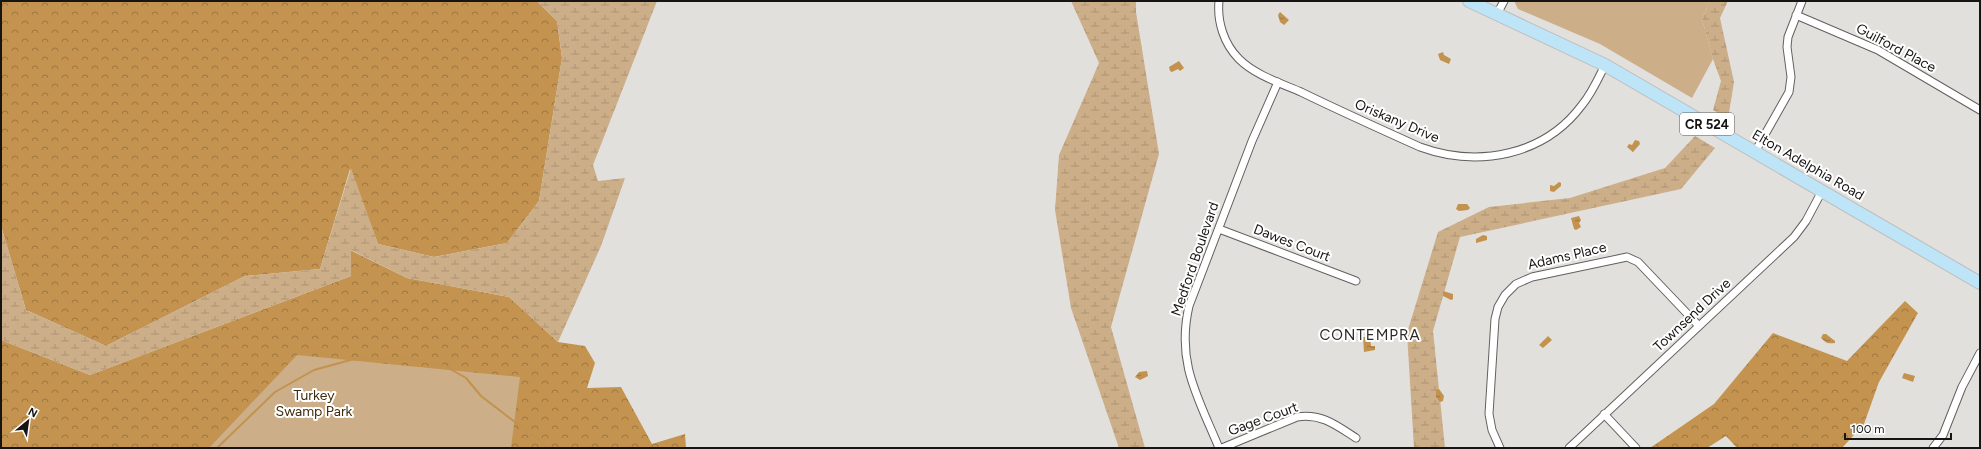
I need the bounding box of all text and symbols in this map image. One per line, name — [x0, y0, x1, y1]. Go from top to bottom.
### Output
street label: Guilford Place — [1853, 20, 1939, 76]
street label: Oriskany Drive — [1352, 96, 1442, 147]
road number: CR 524 — [1680, 113, 1734, 135]
street label: Elton Adelphia Road — [1749, 126, 1867, 204]
street label: Medford Boulevard — [1168, 200, 1222, 318]
street label: Dawes Court — [1251, 221, 1333, 265]
street label: Adams Place — [1526, 239, 1608, 273]
street label: Townsend Drive — [1650, 275, 1734, 355]
district label: CONTEMPRA — [1319, 326, 1421, 344]
park label: Turkey Swamp Park — [276, 387, 353, 420]
street label: Gage Court — [1226, 399, 1300, 439]
north arrow — [8, 401, 48, 441]
text: N — [26, 405, 39, 420]
scale bar — [1845, 415, 1951, 441]
text: 100 m — [1851, 422, 1885, 436]

